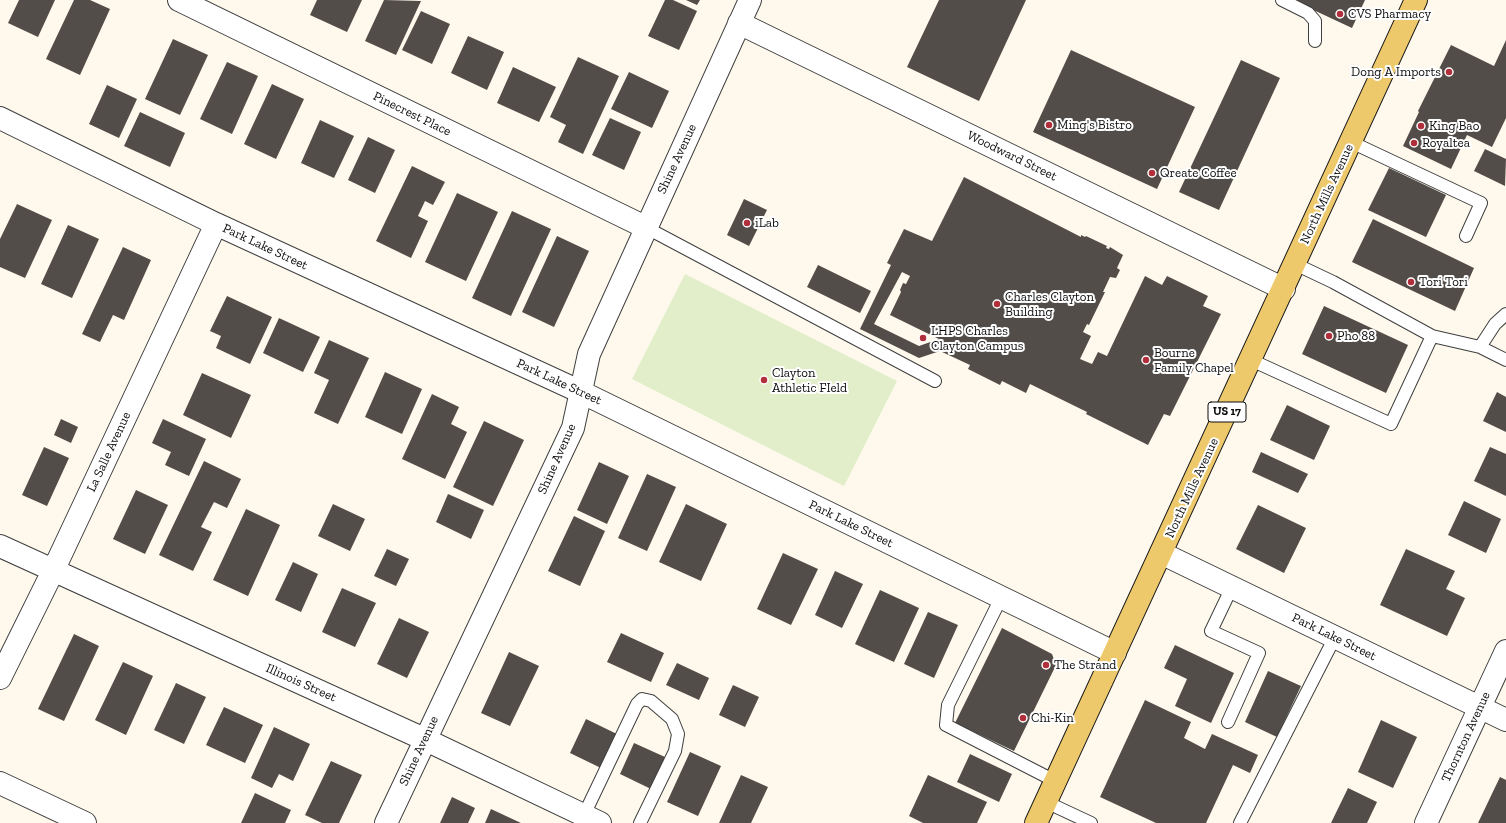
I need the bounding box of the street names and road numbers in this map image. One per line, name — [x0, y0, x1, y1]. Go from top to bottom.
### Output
street label: Pinecrest Place — [370, 88, 454, 140]
street label: Shine Avenue — [654, 121, 700, 197]
street label: Woodward Street — [965, 128, 1059, 184]
street label: North Mills Avenue — [1297, 142, 1357, 246]
street label: Park Lake Street — [220, 220, 310, 274]
street label: Park Lake Street — [514, 355, 604, 409]
road number: US 17 — [1208, 402, 1246, 422]
street label: La Salle Avenue — [84, 409, 134, 495]
street label: Shine Avenue — [535, 421, 579, 497]
street label: North Mills Avenue — [1162, 436, 1222, 540]
street label: Park Lake Street — [806, 497, 896, 551]
street label: Park Lake Street — [1289, 610, 1379, 664]
street label: Illinois Street — [263, 661, 339, 705]
street label: Thornton Avenue — [1438, 689, 1494, 785]
street label: Shine Avenue — [396, 713, 442, 789]

